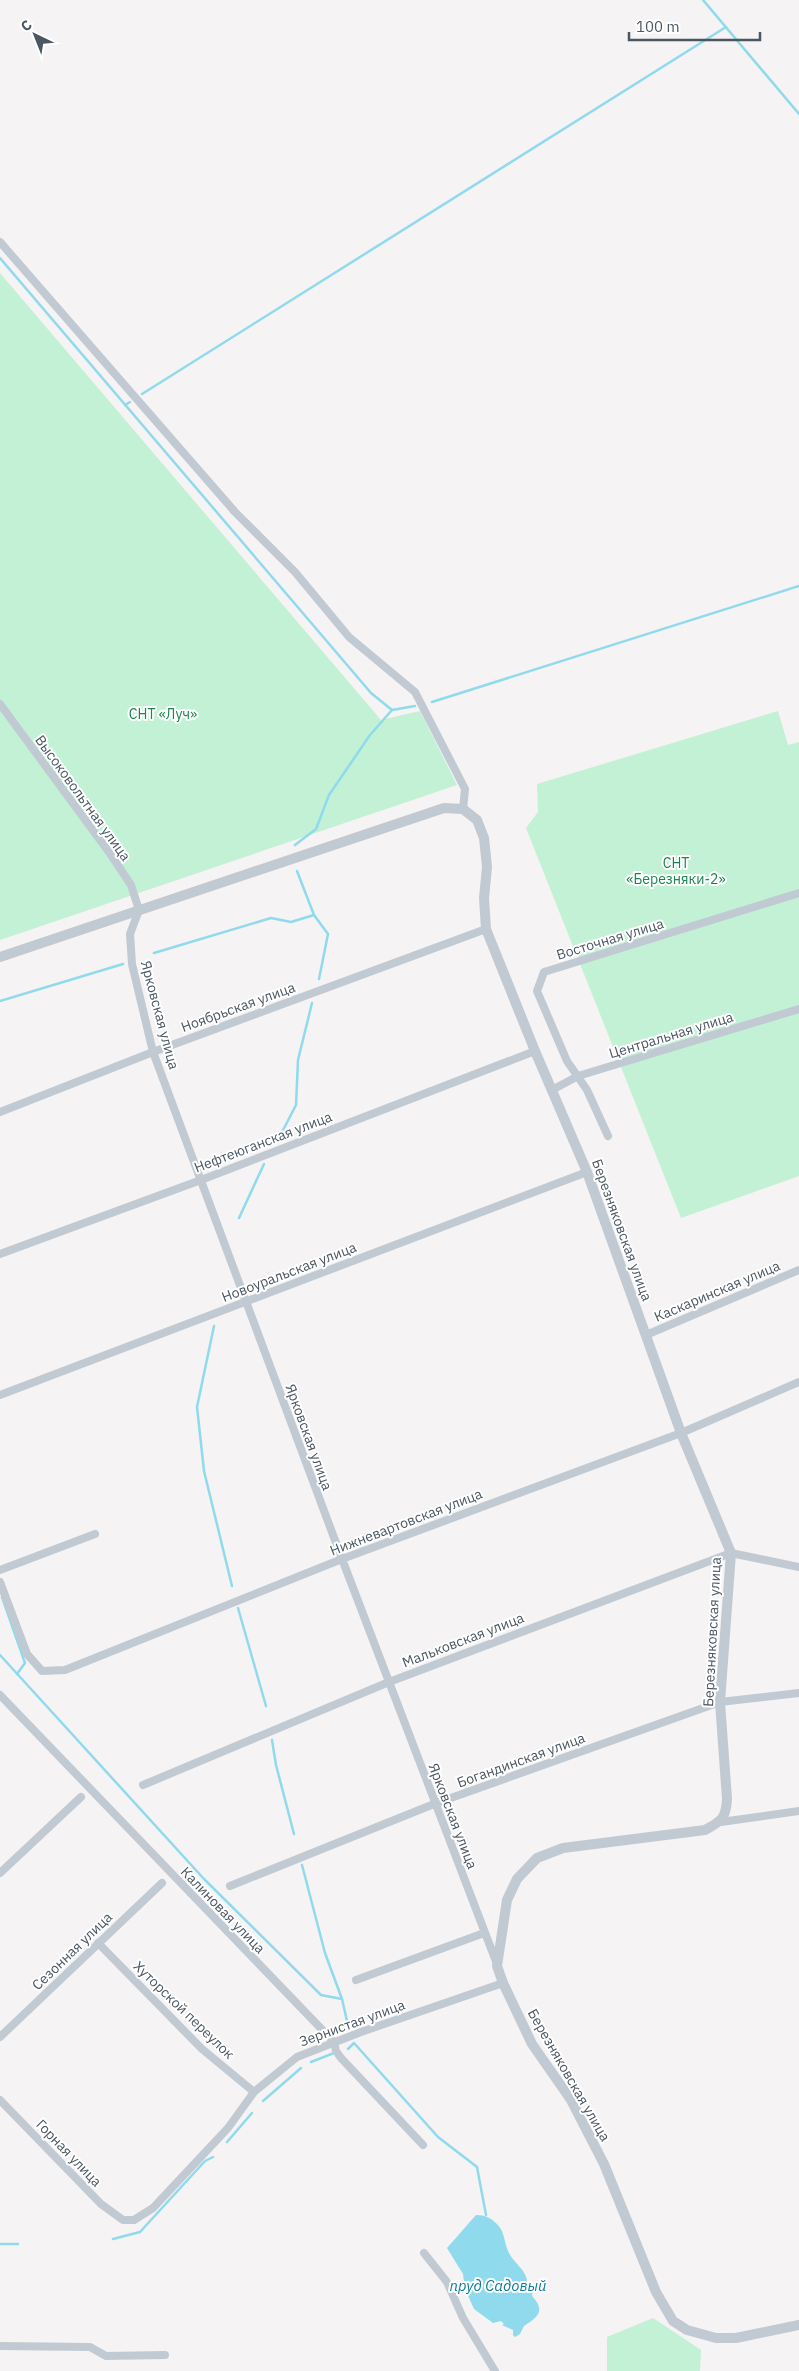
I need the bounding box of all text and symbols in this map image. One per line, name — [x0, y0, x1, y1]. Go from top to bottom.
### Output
north arrow — [10, 10, 60, 60]
scale bar — [629, 10, 760, 42]
text: С — [17, 16, 36, 35]
text: 100 m — [636, 17, 680, 36]
park label: СНТ «Луч» — [129, 705, 197, 723]
street label: Высоковольтная улица — [31, 732, 135, 865]
park label: СНТ «Березняки-2» — [626, 854, 726, 888]
street label: Восточная улица — [554, 914, 666, 964]
street label: Ярковская улица — [137, 959, 183, 1072]
street label: Ноябрьская улица — [178, 978, 298, 1036]
street label: Центральная улица — [607, 1007, 736, 1062]
street label: Нефтеюганская улица — [192, 1107, 335, 1177]
street label: Березняковская улица — [588, 1156, 656, 1304]
street label: Новоуральская улица — [219, 1238, 359, 1306]
street label: Каскаринская улица — [651, 1256, 783, 1326]
street label: Ярковская улица — [281, 1381, 337, 1493]
street label: Нижневартовская улица — [327, 1484, 485, 1559]
street label: Березняковская улица — [699, 1556, 725, 1707]
street label: Мальковская улица — [400, 1608, 527, 1672]
street label: Богандинская улица — [455, 1728, 588, 1792]
street label: Ярковская улица — [425, 1761, 482, 1872]
street label: Калиновая улица — [177, 1863, 269, 1958]
street label: Сезонная улица — [28, 1908, 116, 1994]
street label: Хуторской переулок — [130, 1957, 238, 2063]
street label: Зернистая улица — [297, 1995, 408, 2050]
street label: Березняковская улица — [524, 2006, 615, 2145]
street label: Горная улица — [32, 2116, 106, 2191]
water label: пруд Садовый — [449, 2276, 547, 2295]

